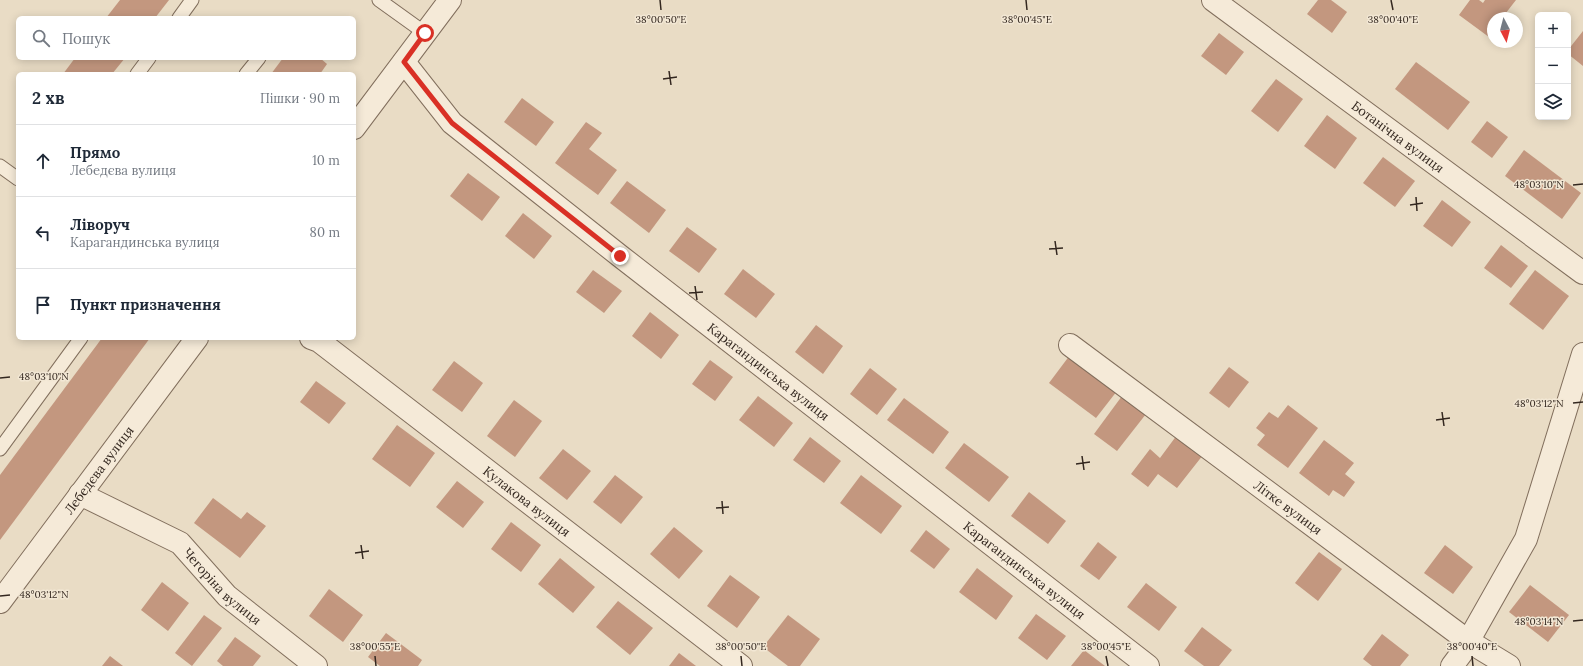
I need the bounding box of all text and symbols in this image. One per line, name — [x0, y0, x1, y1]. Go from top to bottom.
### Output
north arrow — [1487, 12, 1523, 48]
map controls — [1535, 12, 1571, 120]
button: + — [1535, 12, 1571, 48]
text: 38°00'50"E — [635, 13, 687, 26]
text: 38°00'45"E — [1002, 13, 1052, 26]
text: 38°00'40"E — [1368, 13, 1418, 26]
search box — [16, 16, 356, 60]
route start — [416, 24, 434, 42]
icon: search — [30, 27, 52, 49]
text: Пошук — [62, 29, 110, 48]
button: − — [1535, 48, 1571, 84]
button: layers — [1535, 84, 1571, 120]
text: 2 хв — [32, 87, 65, 109]
text: Пішки · 90 m — [260, 90, 340, 107]
street label: Ботанічна вулиця — [1348, 97, 1448, 176]
text: Прямо — [70, 143, 120, 162]
icon: ahead — [32, 150, 54, 172]
text: 10 m — [312, 152, 340, 169]
text: Лебедєва вулиця — [70, 162, 176, 179]
text: 48°03'10"N — [1514, 178, 1564, 191]
text: Ліворуч — [70, 215, 130, 234]
icon: left — [32, 222, 54, 244]
text: 80 m — [310, 224, 340, 241]
text: Карагандинська вулиця — [70, 234, 220, 251]
route end — [611, 247, 629, 265]
icon: arrive — [32, 294, 54, 316]
text: Пункт призначення — [70, 295, 221, 314]
street label: Карагандинська вулиця — [704, 319, 833, 424]
text: 48°03'10"N — [19, 370, 69, 383]
text: 48°03'12"N — [1514, 397, 1564, 410]
street label: Лебедєва вулиця — [60, 422, 137, 517]
street label: Кулакова вулиця — [480, 462, 574, 540]
street label: Літке вулиця — [1251, 476, 1326, 538]
street label: Карагандинська вулиця — [960, 517, 1089, 623]
street label: Чегоріна вулиця — [180, 544, 265, 628]
text: 48°03'12"N — [19, 588, 69, 601]
text: 48°03'14"N — [1515, 615, 1564, 628]
text: 38°00'55"E — [350, 640, 400, 653]
text: 38°00'50"E — [715, 640, 767, 653]
text: 38°00'45"E — [1081, 640, 1131, 653]
text: 38°00'40"E — [1447, 640, 1497, 653]

